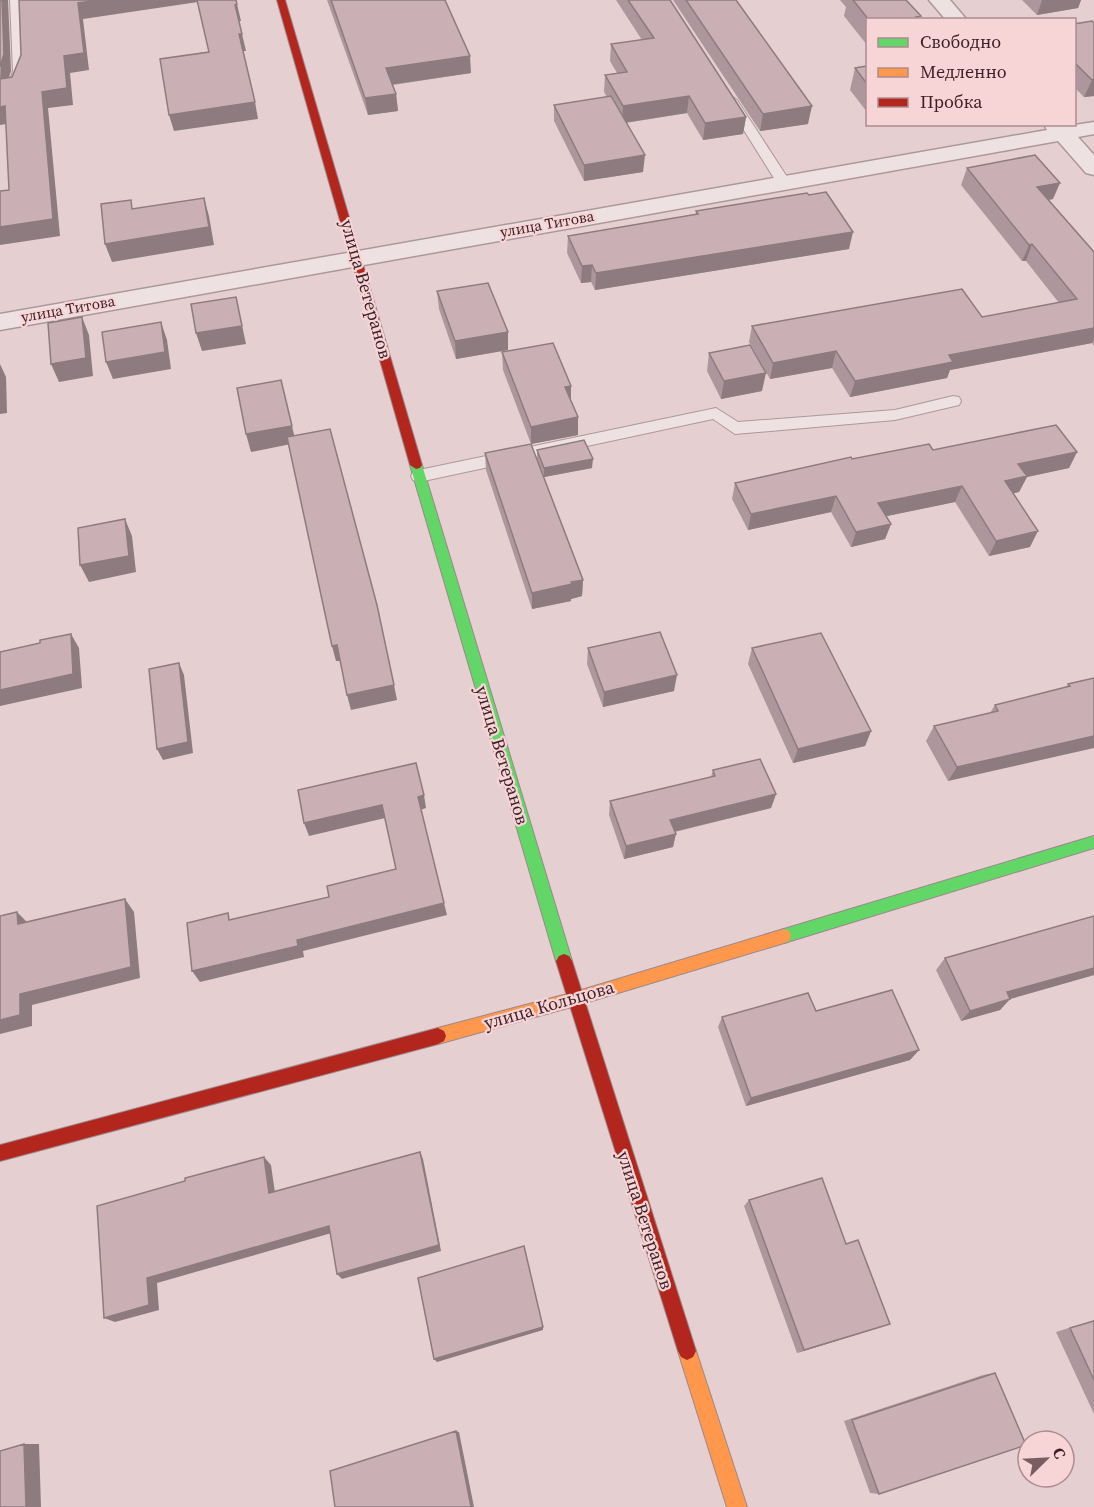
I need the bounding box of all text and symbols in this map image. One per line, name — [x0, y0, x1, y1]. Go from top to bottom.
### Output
legend — [866, 18, 1076, 126]
text: Свободно — [920, 29, 1001, 54]
text: Медленно — [920, 59, 1007, 84]
text: Пробка — [920, 89, 983, 114]
street label: улица Титова — [498, 205, 596, 242]
street label: улица Ветеранов — [335, 216, 398, 361]
street label: улица Титова — [19, 290, 117, 327]
street label: улица Ветеранов — [469, 682, 535, 827]
street label: улица Кольцова — [481, 974, 618, 1035]
street label: улица Ветеранов — [611, 1148, 680, 1292]
north arrow — [1016, 1429, 1076, 1489]
text: С — [1048, 1444, 1072, 1462]

